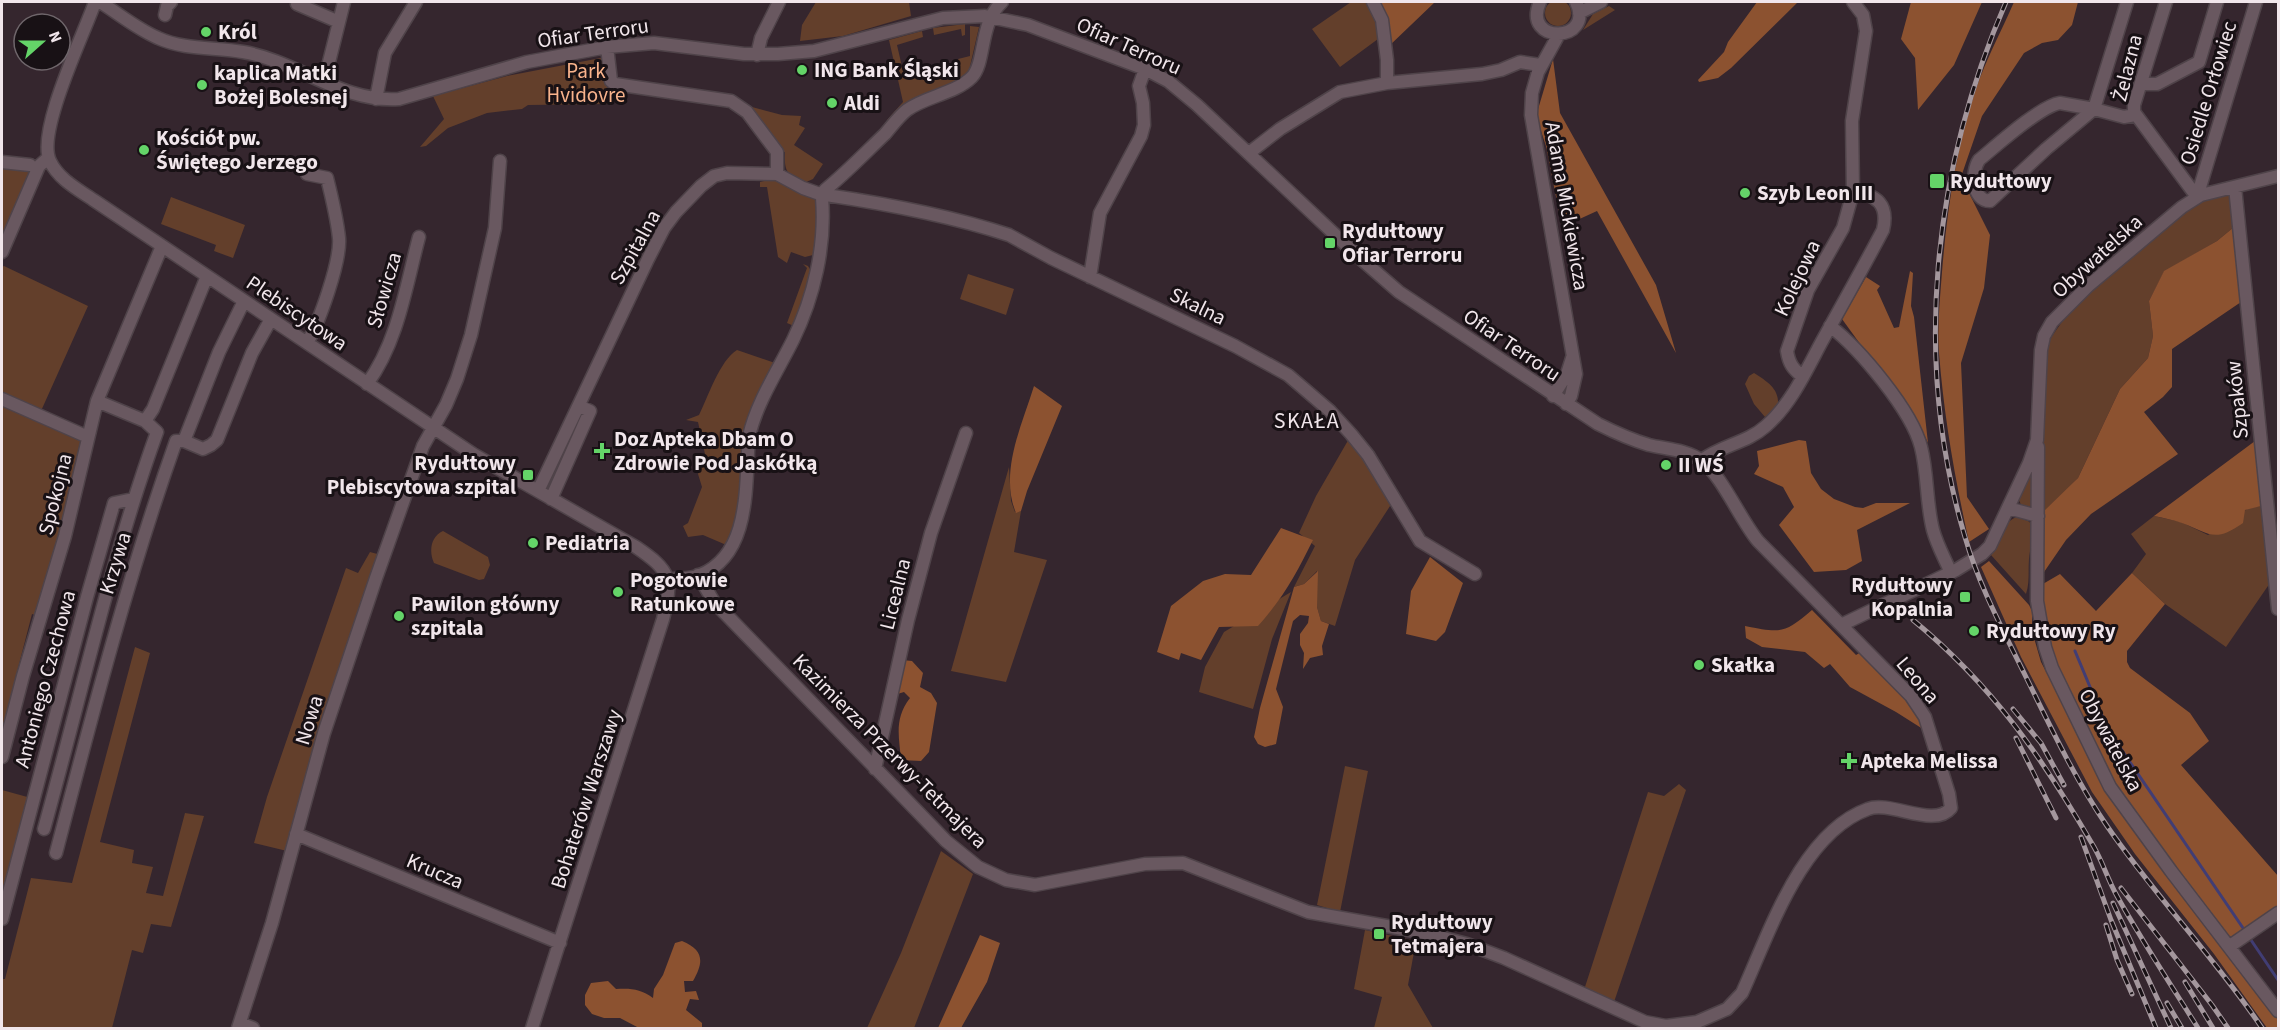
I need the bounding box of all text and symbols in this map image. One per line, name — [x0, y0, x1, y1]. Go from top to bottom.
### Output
street label: Ofiar Terroru — [535, 10, 651, 56]
street label: Ofiar Terroru — [1072, 10, 1186, 82]
north arrow — [12, 12, 72, 72]
place label: Król — [218, 17, 257, 47]
street label: Osiedle Orłowiec — [2172, 17, 2244, 169]
marker: Król — [199, 25, 213, 39]
text: N — [43, 28, 67, 46]
street label: Żelazna — [2104, 31, 2150, 105]
place label: ING Bank Śląski — [814, 55, 959, 85]
park label: Park Hvidovre — [547, 56, 625, 110]
place label: kaplica Matki Bożej Bolesnej — [214, 58, 348, 112]
marker: ING Bank Śląski — [795, 63, 809, 77]
marker: kaplica Matki Bożej Bolesnej — [195, 78, 209, 92]
place label: Aldi — [843, 88, 880, 118]
marker: Aldi — [825, 96, 839, 110]
street label: Adama Mickiewicza — [1537, 119, 1597, 293]
place label: Kościół pw. Świętego Jerzego — [156, 123, 318, 177]
marker: Kościół pw. Świętego Jerzego — [137, 143, 151, 157]
place label: Rydułtowy — [1950, 166, 2052, 196]
marker: Rydułtowy — [1928, 172, 1946, 190]
place label: Szyb Leon III — [1757, 178, 1873, 208]
marker: Szyb Leon III — [1738, 186, 1752, 200]
street label: Szpitalna — [602, 204, 668, 290]
street label: Obywatelska — [2045, 207, 2149, 305]
place label: Rydułtowy Ofiar Terroru — [1342, 216, 1462, 270]
street label: Kolejowa — [1766, 235, 1828, 321]
marker: Rydułtowy Ofiar Terroru — [1323, 236, 1337, 250]
street label: Słowicza — [359, 249, 409, 331]
street label: Plebiscytowa — [240, 268, 354, 358]
street label: Skalna — [1165, 279, 1231, 333]
street label: Ofiar Terroru — [1457, 301, 1567, 389]
street label: Szpaków — [2218, 359, 2256, 441]
district label: SKAŁA — [1274, 405, 1340, 437]
place label: Doz Apteka Dbam O Zdrowie Pod Jaskółką — [614, 424, 817, 478]
marker: Doz Apteka Dbam O Zdrowie Pod Jaskółką — [595, 444, 609, 458]
place label: Rydułtowy Plebiscytowa szpital — [327, 448, 516, 502]
street label: Spokojna — [30, 450, 80, 538]
place label: II WŚ — [1678, 450, 1724, 480]
marker: II WŚ — [1659, 458, 1673, 472]
marker: Rydułtowy Plebiscytowa szpital — [521, 468, 535, 482]
street label: Krzywa — [91, 528, 139, 598]
place label: Pediatria — [545, 528, 630, 558]
marker: Pediatria — [526, 536, 540, 550]
street label: Licealna — [872, 555, 918, 633]
place label: Pogotowie Ratunkowe — [630, 565, 735, 619]
place label: Rydułtowy Kopalnia — [1851, 570, 1953, 624]
marker: Pogotowie Ratunkowe — [611, 585, 625, 599]
street label: Antoniego Czechowa — [7, 587, 83, 771]
place label: Pawilon główny szpitala — [411, 589, 559, 643]
marker: Rydułtowy Kopalnia — [1958, 590, 1972, 604]
marker: Pawilon główny szpitala — [392, 609, 406, 623]
place label: Rydułtowy Ry — [1986, 616, 2116, 646]
marker: Rydułtowy Ry — [1967, 624, 1981, 638]
street label: Kazimierza Przerwy-Tetmajera — [786, 647, 994, 855]
place label: Skałka — [1711, 650, 1775, 680]
street label: Leona — [1889, 650, 1947, 710]
marker: Skałka — [1692, 658, 1706, 672]
street label: Obywatelska — [2071, 683, 2151, 797]
street label: Nowa — [287, 692, 331, 748]
street label: Bohaterów Warszawy — [543, 705, 629, 893]
place label: Apteka Melissa — [1860, 746, 1998, 776]
marker: Apteka Melissa — [1842, 754, 1856, 768]
street label: Krucza — [402, 846, 468, 896]
place label: Rydułtowy Tetmajera — [1391, 907, 1493, 961]
marker: Rydułtowy Tetmajera — [1372, 927, 1386, 941]

